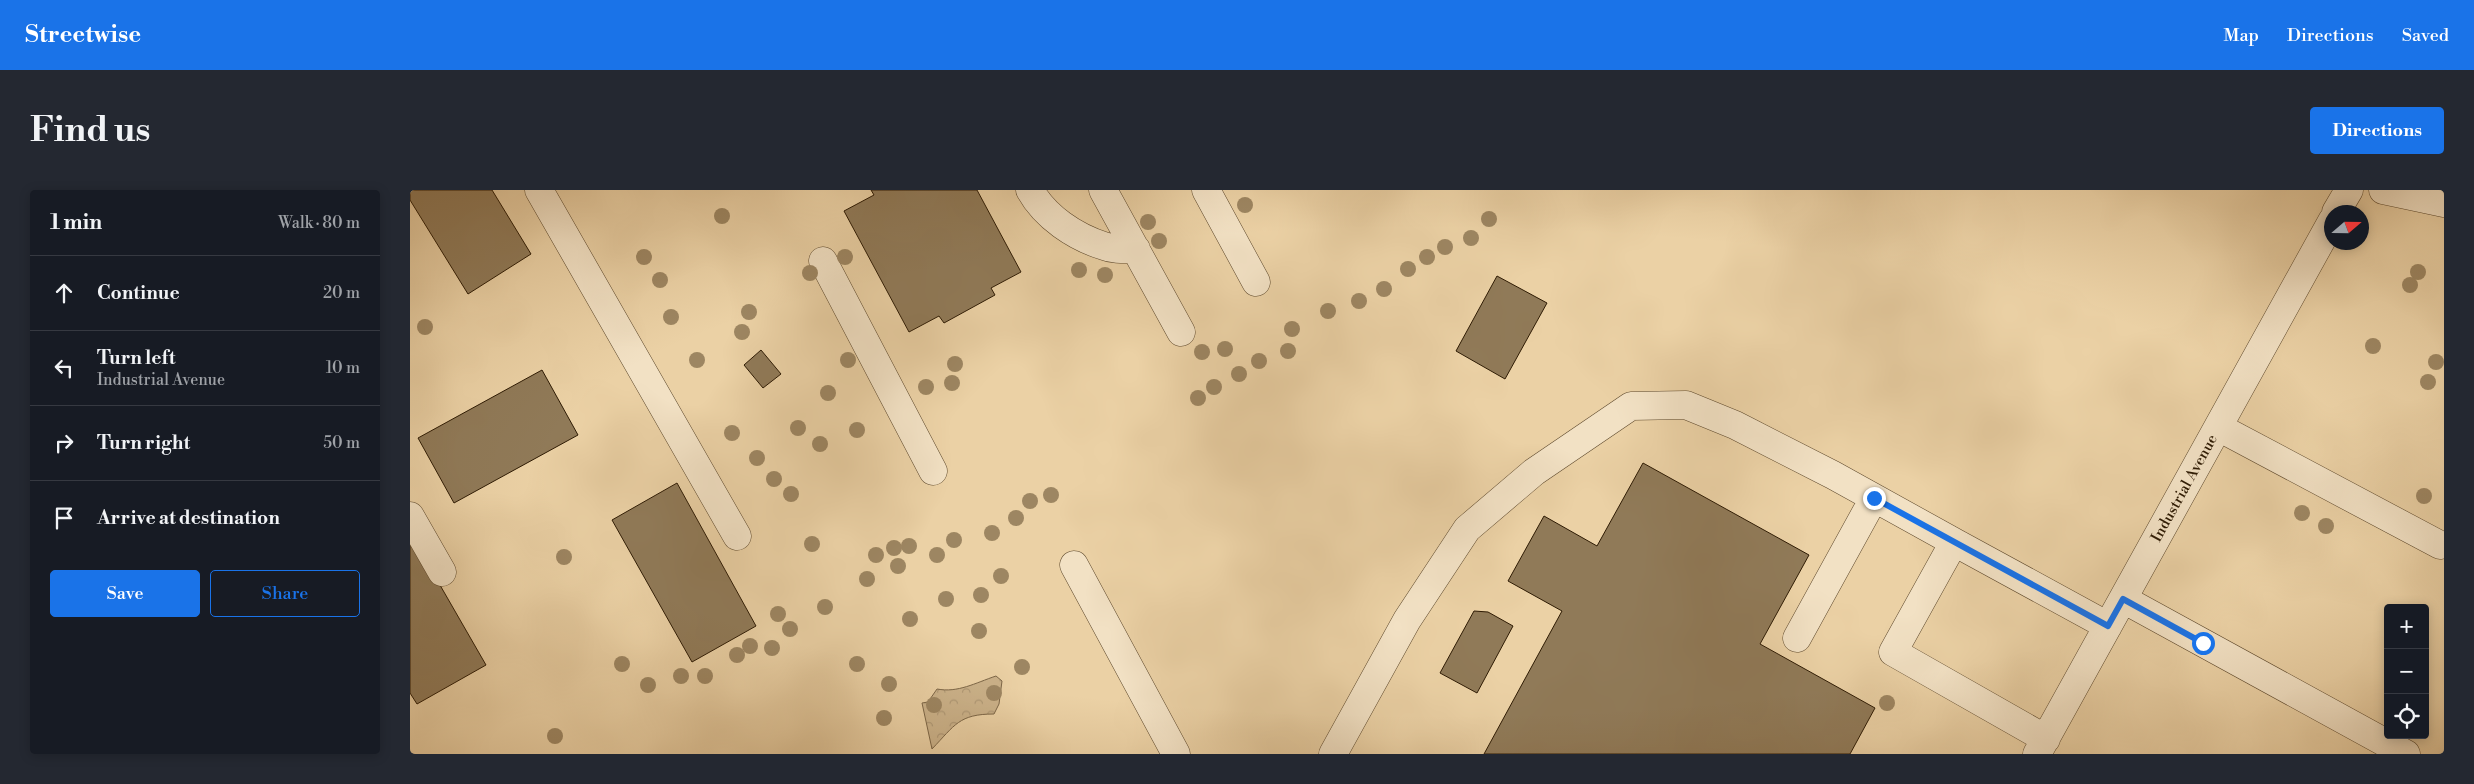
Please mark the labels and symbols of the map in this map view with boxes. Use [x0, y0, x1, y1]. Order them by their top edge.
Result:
north arrow [2324, 205, 2369, 250]
street label: Industrial Avenue [2147, 431, 2222, 545]
route end [1863, 487, 1886, 510]
route start [2192, 632, 2215, 655]

